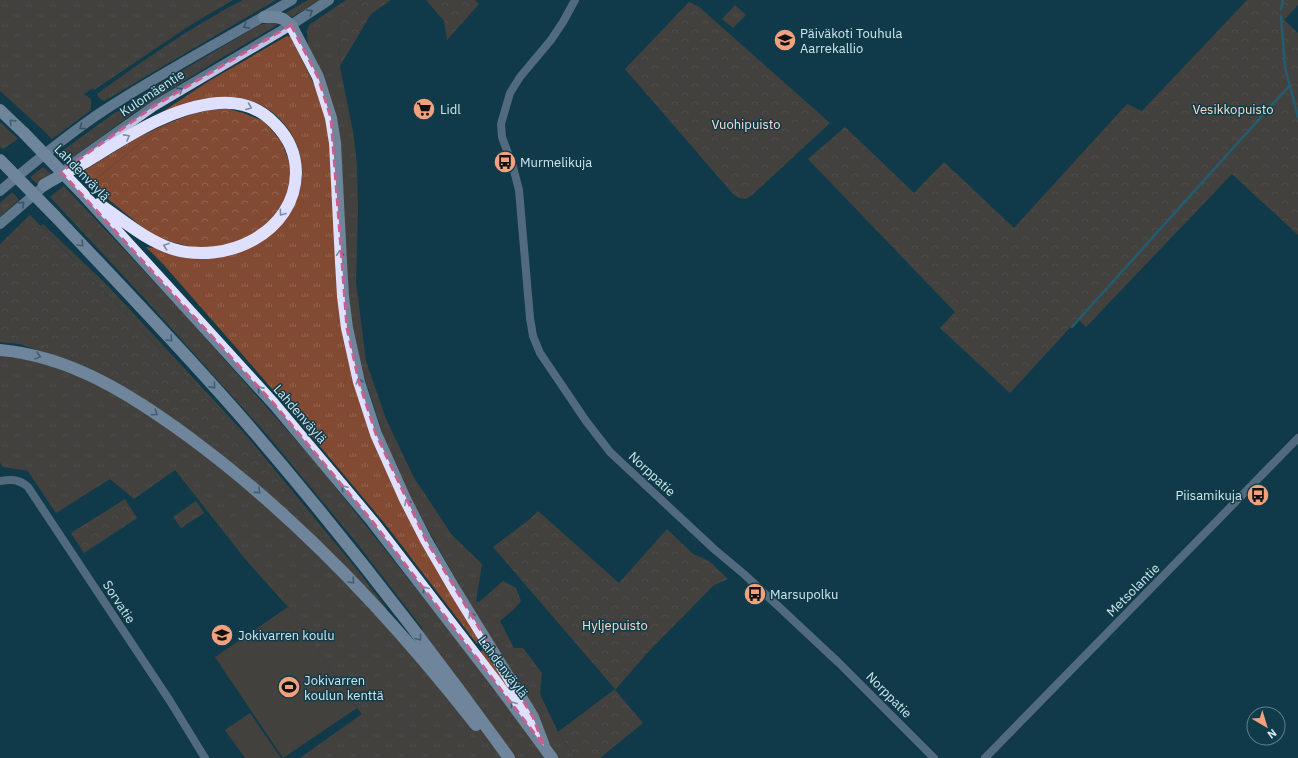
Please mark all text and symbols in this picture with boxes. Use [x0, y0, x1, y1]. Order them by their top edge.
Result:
one-way arrow [306, 9, 313, 17]
one-way arrow [243, 22, 250, 29]
place label: Päiväkoti Touhula Aarrekallio [800, 25, 903, 57]
school or university icon: Päiväkoti Touhula Aarrekallio [772, 27, 798, 53]
street label: Kulomäentie [116, 66, 188, 120]
one-way arrow [176, 88, 183, 95]
supermarket icon: Lidl [411, 96, 437, 122]
place label: Lidl [440, 101, 461, 118]
park label: Vesikkopuisto [1192, 101, 1274, 118]
one-way arrow [246, 102, 253, 110]
park label: Vuohipuisto [711, 116, 781, 133]
one-way arrow [9, 119, 17, 127]
one-way arrow [79, 122, 86, 130]
one-way arrow [123, 135, 130, 142]
street label: Lahdenväylä [51, 141, 113, 205]
bus stop icon: Murmelikuja [492, 149, 518, 175]
place label: Murmelikuja [520, 154, 592, 171]
one-way arrow [17, 202, 25, 209]
one-way arrow [280, 209, 287, 216]
one-way arrow [77, 239, 84, 247]
one-way arrow [163, 243, 170, 251]
one-way arrow [336, 250, 345, 256]
one-way arrow [166, 334, 173, 342]
one-way arrow [35, 351, 42, 360]
one-way arrow [355, 378, 364, 385]
one-way arrow [208, 381, 215, 388]
street label: Lahdenväylä [270, 381, 330, 447]
one-way arrow [258, 386, 265, 393]
one-way arrow [151, 408, 158, 416]
street label: Norppatie [625, 448, 679, 500]
bus stop icon: Piisamikuja [1245, 482, 1271, 508]
one-way arrow [342, 485, 349, 492]
one-way arrow [254, 486, 261, 493]
place label: Piisamikuja [1175, 487, 1242, 504]
one-way arrow [404, 499, 412, 506]
street label: Metsolantie [1103, 560, 1163, 620]
one-way arrow [347, 576, 355, 584]
street label: Sorvatie [99, 577, 139, 627]
bus stop icon: Marsupolku [742, 581, 768, 607]
place label: Marsupolku [770, 586, 838, 603]
one-way arrow [423, 587, 430, 594]
one-way arrow [468, 612, 475, 619]
park label: Hyljepuisto [582, 617, 648, 634]
school or university icon: Jokivarren koulu [209, 622, 235, 648]
place label: Jokivarren koulu [238, 627, 335, 644]
one-way arrow [415, 633, 422, 640]
street label: Lahdenväylä [474, 633, 532, 701]
street label: Norppatie [862, 668, 916, 722]
place label: Jokivarren koulun kenttä [304, 672, 384, 704]
sports icon: Jokivarren koulun kenttä [276, 674, 302, 700]
one-way arrow [510, 701, 517, 708]
north arrow [1246, 706, 1286, 746]
text: N [1265, 726, 1280, 742]

